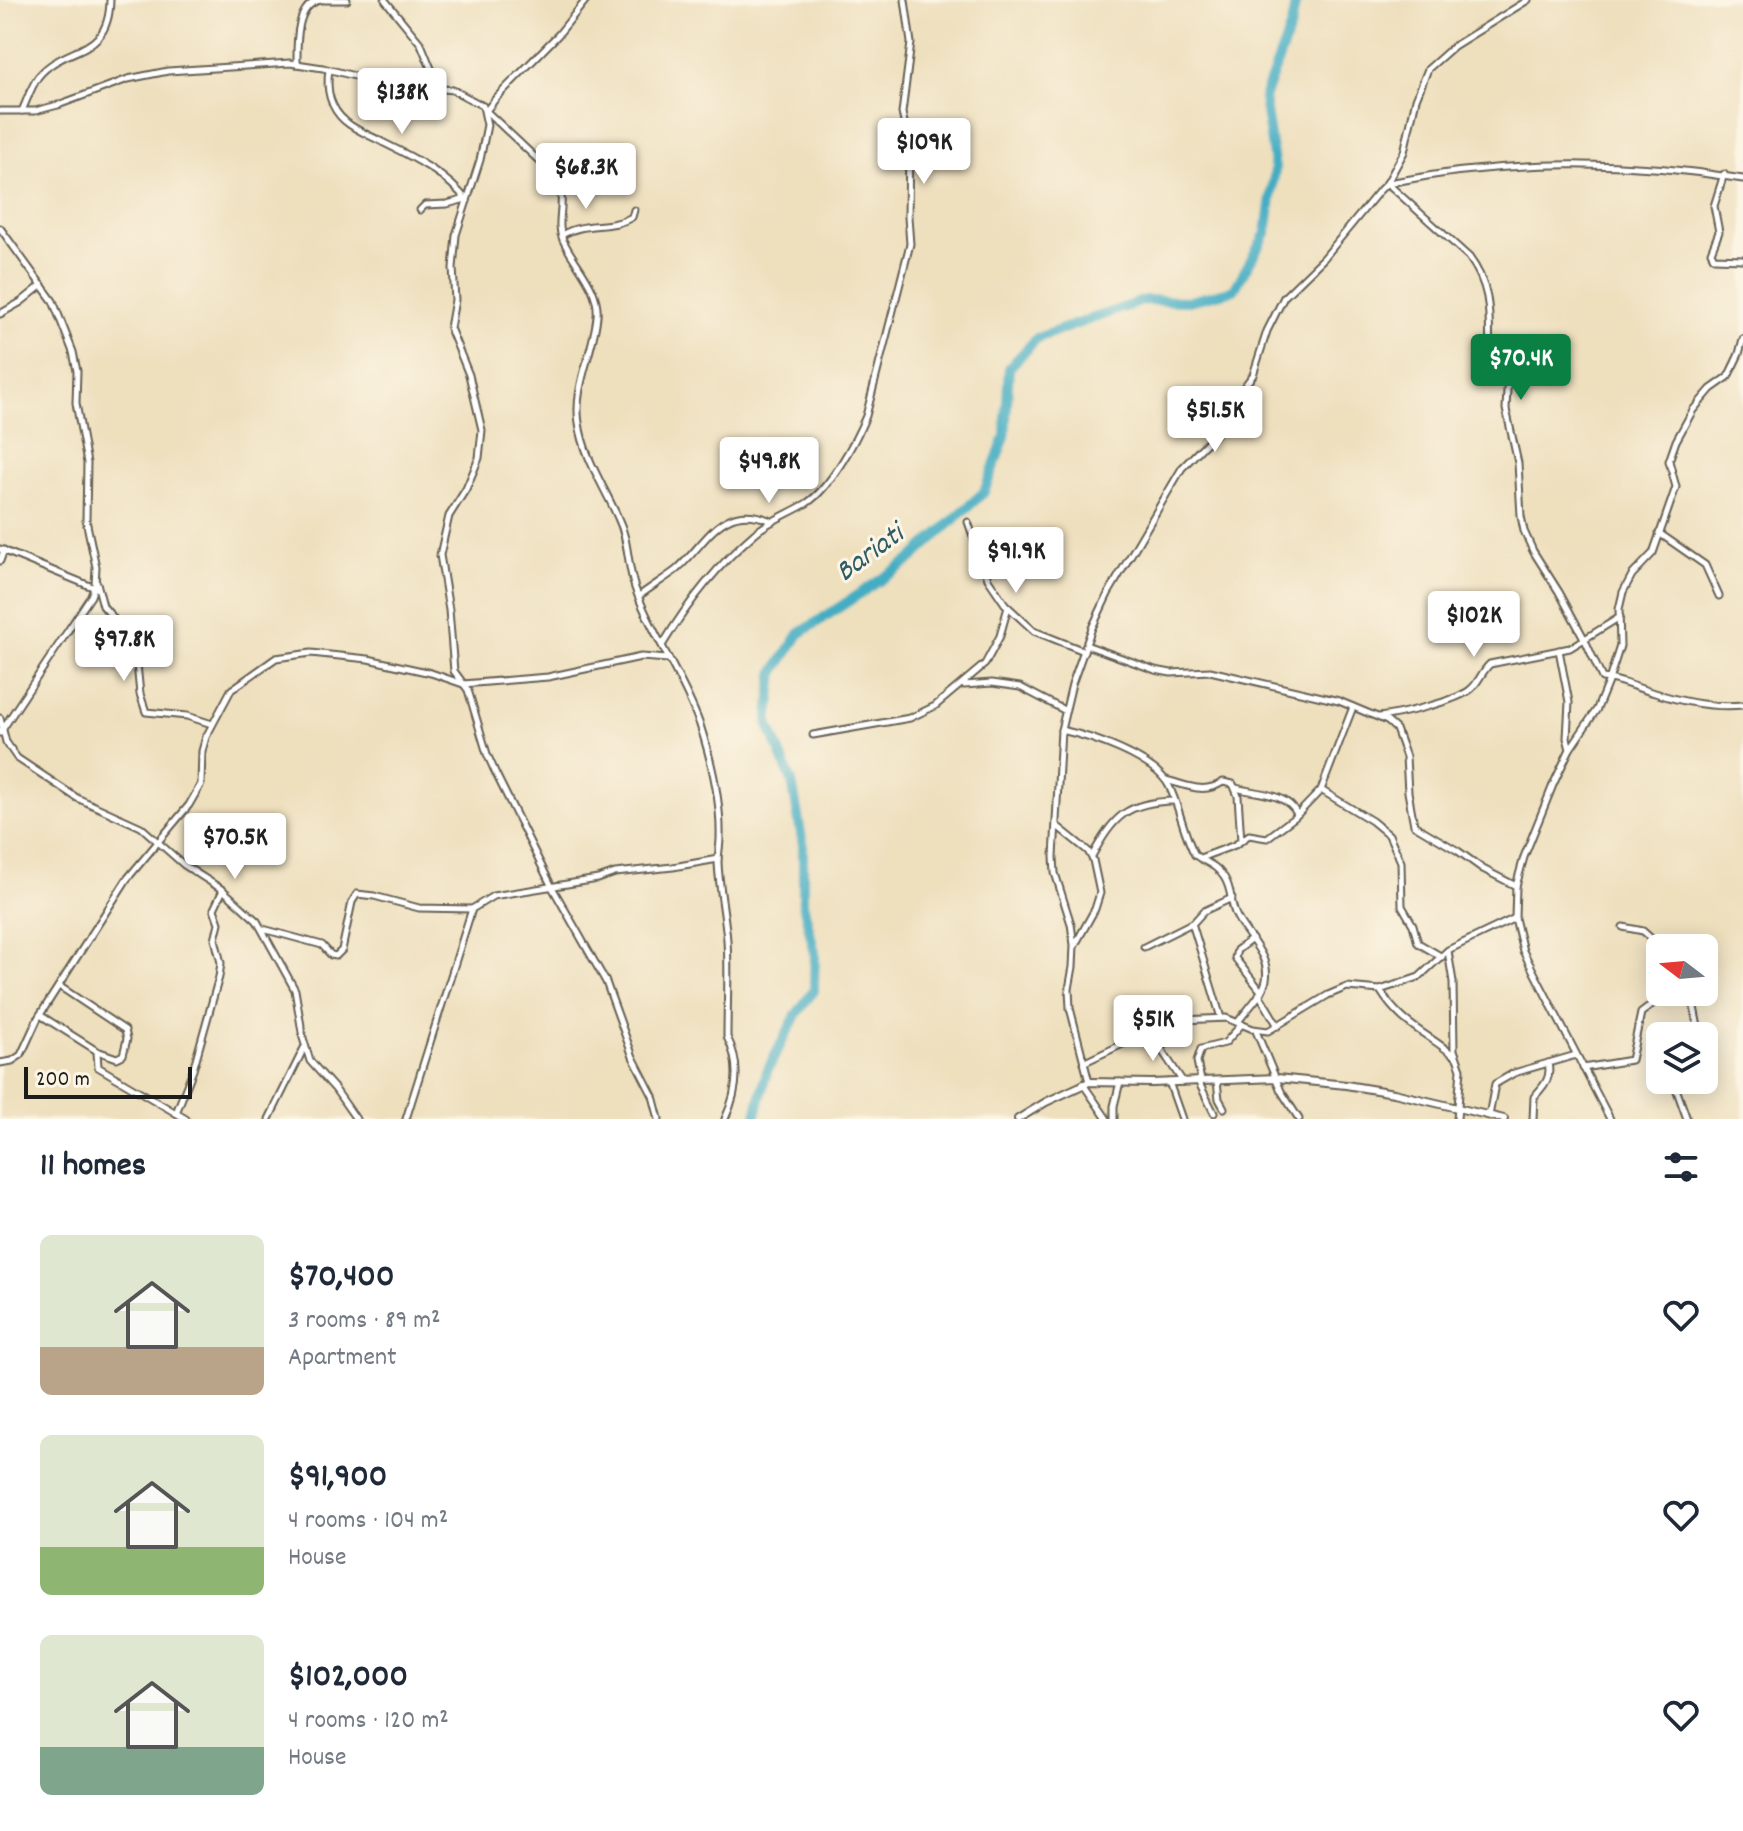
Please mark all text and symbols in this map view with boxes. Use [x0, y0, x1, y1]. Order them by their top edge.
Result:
pin: $138K [346, 68, 458, 136]
text: $138K [376, 75, 428, 112]
pin: $109K [868, 118, 980, 186]
text: $109K [896, 125, 952, 162]
pin: $68.3K [521, 143, 651, 211]
text: $68.3K [554, 150, 618, 187]
pin: $70.4K [1456, 334, 1586, 402]
text: $70.4K [1489, 341, 1553, 378]
pin: $51.5K [1150, 386, 1280, 454]
text: $51.5K [1185, 393, 1245, 430]
pin: $49.8K [704, 437, 834, 505]
text: $49.8K [738, 444, 800, 481]
water label: Bariati [828, 513, 918, 595]
pin: $91.9K [951, 527, 1081, 595]
text: $91.9K [986, 534, 1046, 571]
pin: $102K [1418, 591, 1530, 659]
text: $102K [1446, 598, 1502, 635]
pin: $97.8K [59, 615, 189, 683]
text: $97.8K [93, 622, 155, 659]
pin: $70.5K [170, 813, 300, 881]
text: $70.5K [202, 820, 268, 857]
north arrow [1646, 934, 1718, 1006]
map controls [1646, 934, 1718, 1094]
pin: $51K [1106, 995, 1200, 1063]
text: $51K [1132, 1002, 1174, 1039]
button: layers [1646, 1022, 1718, 1094]
scale bar [24, 1063, 192, 1099]
text: 200 m [36, 1065, 90, 1096]
text: 11 homes [40, 1143, 146, 1192]
icon: filters [1659, 1145, 1703, 1189]
text: $70,400 [288, 1254, 394, 1303]
icon: home [104, 1267, 200, 1363]
icon: heart [1659, 1293, 1703, 1337]
text: 3 rooms · 89 m² [288, 1303, 441, 1340]
text: Apartment [288, 1340, 397, 1377]
text: $91,900 [288, 1454, 387, 1503]
icon: home [104, 1467, 200, 1563]
icon: heart [1659, 1493, 1703, 1537]
text: 4 rooms · 104 m² [288, 1503, 448, 1540]
text: House [288, 1540, 346, 1577]
text: $102,000 [288, 1654, 408, 1703]
icon: home [104, 1667, 200, 1763]
icon: heart [1659, 1693, 1703, 1737]
text: 4 rooms · 120 m² [288, 1703, 449, 1740]
text: House [288, 1740, 346, 1777]

